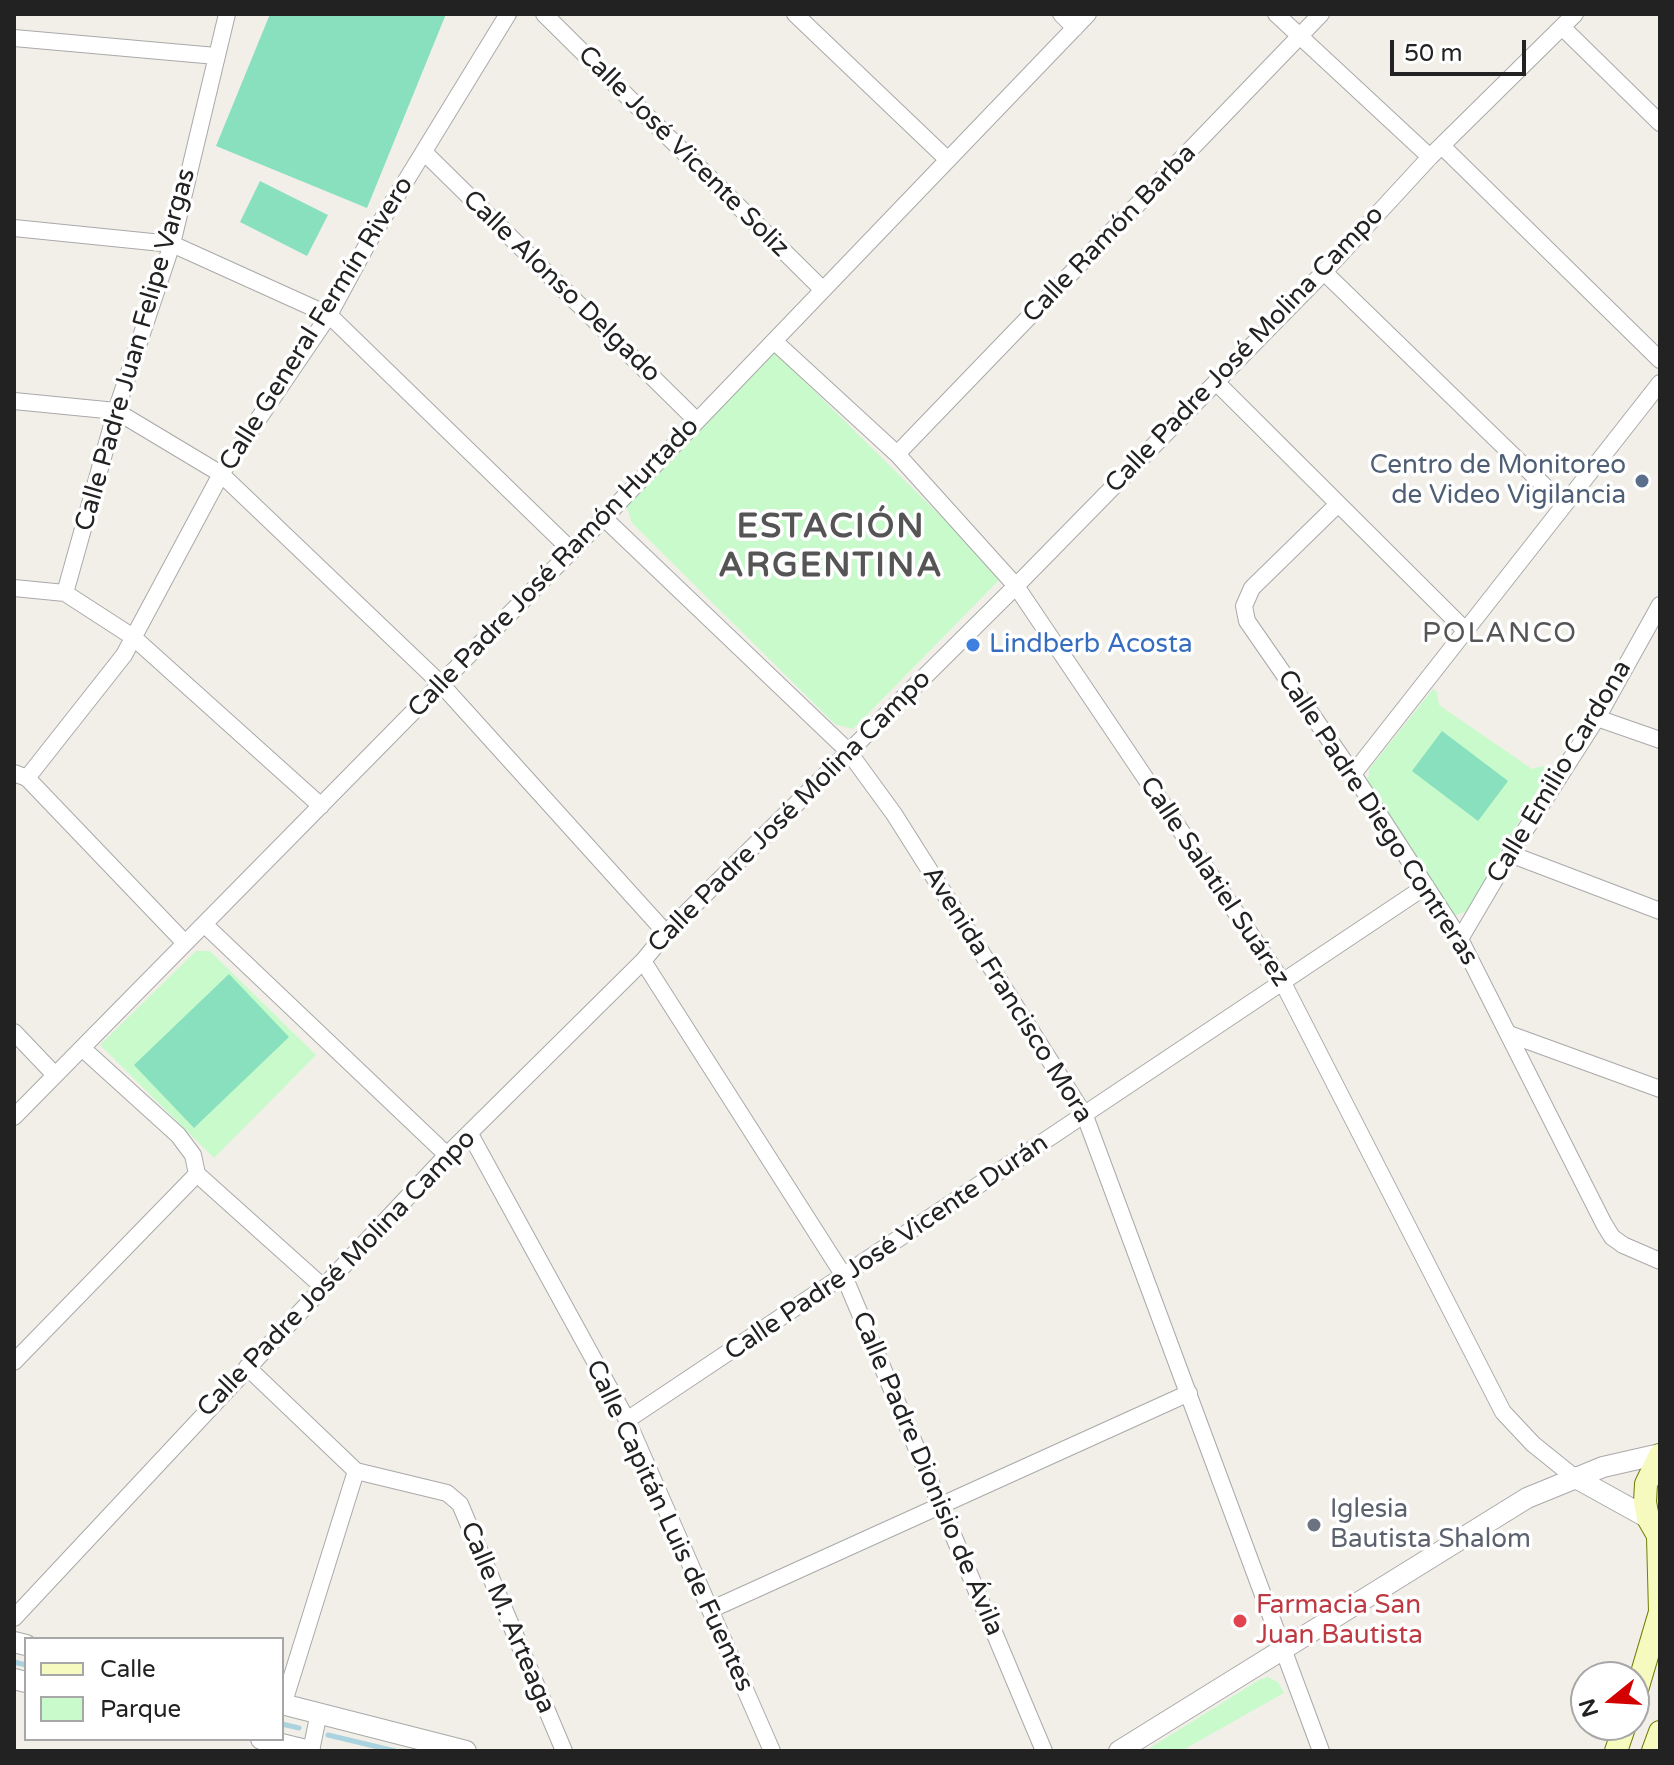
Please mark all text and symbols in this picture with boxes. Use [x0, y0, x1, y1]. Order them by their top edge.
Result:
scale bar [1394, 24, 1530, 74]
text: 50 m [1404, 39, 1462, 68]
street label: Calle José Vicente Soliz [571, 40, 795, 264]
street label: Calle Ramón Barba [1017, 138, 1203, 330]
street label: Calle Padre Juan Felipe Vargas [69, 165, 203, 535]
street label: Calle General Fermín Rivero [213, 171, 421, 477]
street label: Calle Alonso Delgado [456, 184, 666, 390]
street label: Calle Padre José Molina Campo [1099, 200, 1391, 500]
street label: Calle Padre José Ramón Hurtado [402, 411, 706, 725]
place label: Centro de Monitoreo de Video Vigilancia [1370, 450, 1626, 512]
marker: Centro de Monitoreo de Video Vigilancia [1633, 472, 1651, 490]
district label: ESTACIÓN ARGENTINA [718, 508, 944, 588]
district label: POLANCO [1422, 618, 1578, 652]
place label: Lindberb Acosta [989, 629, 1193, 661]
marker: Lindberb Acosta [964, 636, 982, 654]
street label: Calle Emilio Cardona [1481, 655, 1639, 889]
street label: Calle Padre José Molina Campo [642, 664, 938, 960]
street label: Calle Padre Diego Contreras [1270, 665, 1484, 971]
street label: Calle Salatiel Suárez [1132, 771, 1296, 993]
street label: Avenida Francisco Mora [915, 861, 1099, 1129]
street label: Calle Padre José Molina Campo [191, 1124, 483, 1424]
street label: Calle Padre José Vicente Durán [720, 1128, 1054, 1368]
street label: Calle Padre Dionisio de Ávila [844, 1307, 1010, 1641]
street label: Calle Capitán Luis de Fuentes [578, 1355, 760, 1697]
place label: Iglesia Bautista Shalom [1330, 1494, 1531, 1556]
marker: Iglesia Bautista Shalom [1305, 1516, 1323, 1534]
street label: Calle M. Arteaga [453, 1518, 561, 1718]
place label: Farmacia San Juan Bautista [1256, 1590, 1423, 1652]
marker: Farmacia San Juan Bautista [1231, 1612, 1249, 1630]
legend [24, 1637, 284, 1741]
text: Calle [100, 1655, 156, 1684]
north arrow [1570, 1661, 1650, 1741]
text: Parque [100, 1695, 181, 1724]
text: N [1574, 1695, 1604, 1720]

